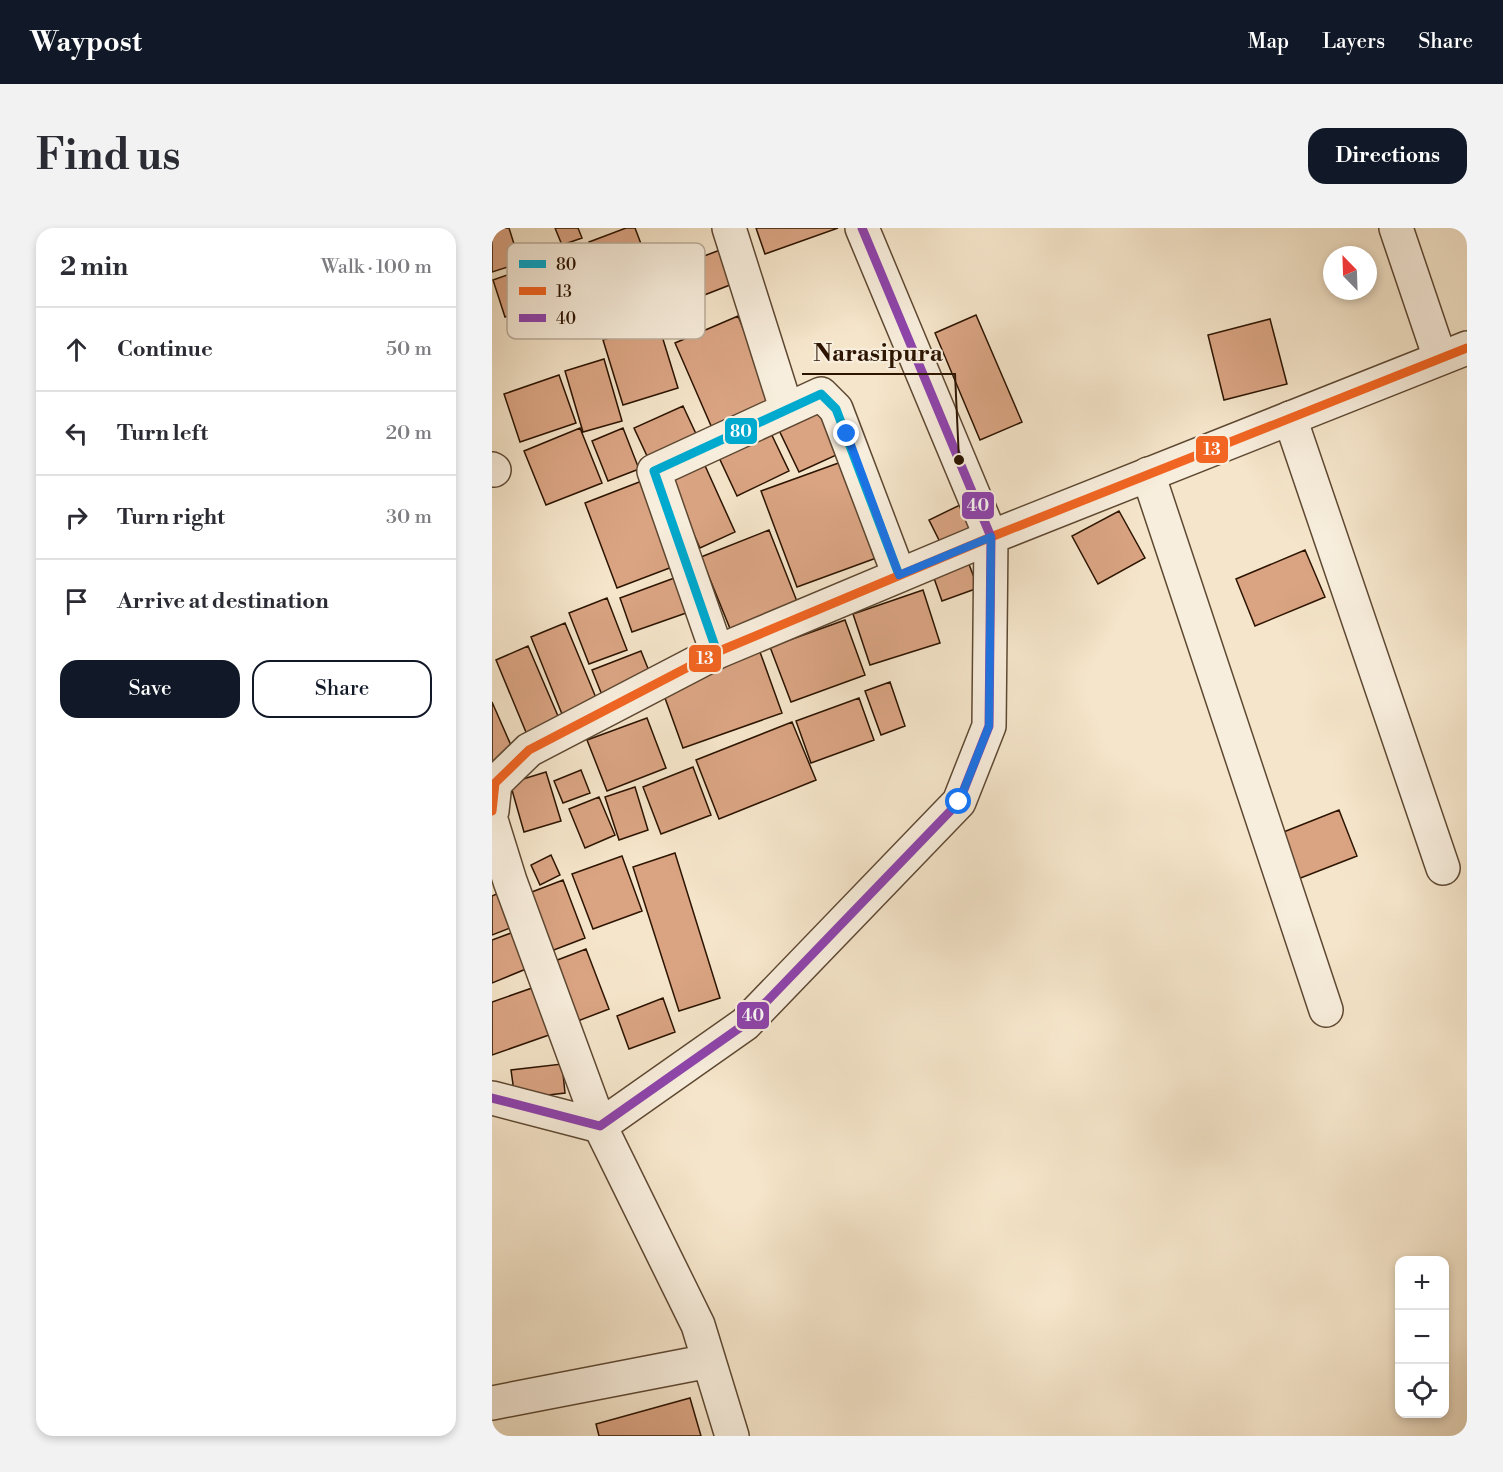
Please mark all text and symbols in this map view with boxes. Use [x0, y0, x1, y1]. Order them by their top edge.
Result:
text: Waypost [30, 25, 142, 60]
text: Map [1248, 29, 1289, 55]
text: Layers [1322, 29, 1385, 55]
text: Share [1418, 29, 1473, 55]
button: Directions [1308, 128, 1467, 184]
text: Find us [36, 130, 180, 183]
legend [507, 243, 705, 339]
north arrow [1323, 246, 1377, 300]
text: 2 min [60, 251, 128, 283]
text: Walk · 100 m [321, 255, 432, 280]
text: 80 [556, 255, 576, 275]
text: 13 [556, 282, 572, 302]
text: 40 [556, 309, 576, 329]
callout: Narasipura [802, 332, 955, 374]
icon: ahead [60, 333, 93, 366]
text: Continue [117, 336, 213, 363]
text: 50 m [386, 337, 432, 362]
text: Narasipura [813, 339, 944, 369]
icon: left [60, 417, 93, 450]
line badge: 80 [724, 417, 758, 445]
text: Turn left [117, 420, 208, 447]
route end [833, 420, 859, 446]
text: 20 m [386, 421, 432, 446]
text: 80 [730, 422, 752, 442]
line badge: 13 [1195, 435, 1229, 464]
text: 13 [1203, 440, 1221, 460]
line badge: 40 [961, 491, 995, 520]
text: 40 [967, 496, 989, 516]
icon: right [60, 501, 93, 534]
text: Turn right [117, 504, 225, 531]
text: 30 m [386, 505, 432, 530]
icon: arrive [60, 585, 93, 618]
text: Arrive at destination [117, 588, 329, 615]
line badge: 13 [688, 644, 722, 673]
text: 13 [696, 649, 714, 669]
button: Save [60, 660, 240, 718]
button: Share [252, 660, 432, 718]
route start [945, 788, 971, 814]
line badge: 40 [736, 1001, 770, 1030]
text: 40 [742, 1006, 764, 1026]
map controls [1395, 1256, 1449, 1418]
button: + [1395, 1256, 1449, 1310]
button: − [1395, 1310, 1449, 1364]
button: locate [1395, 1364, 1449, 1418]

